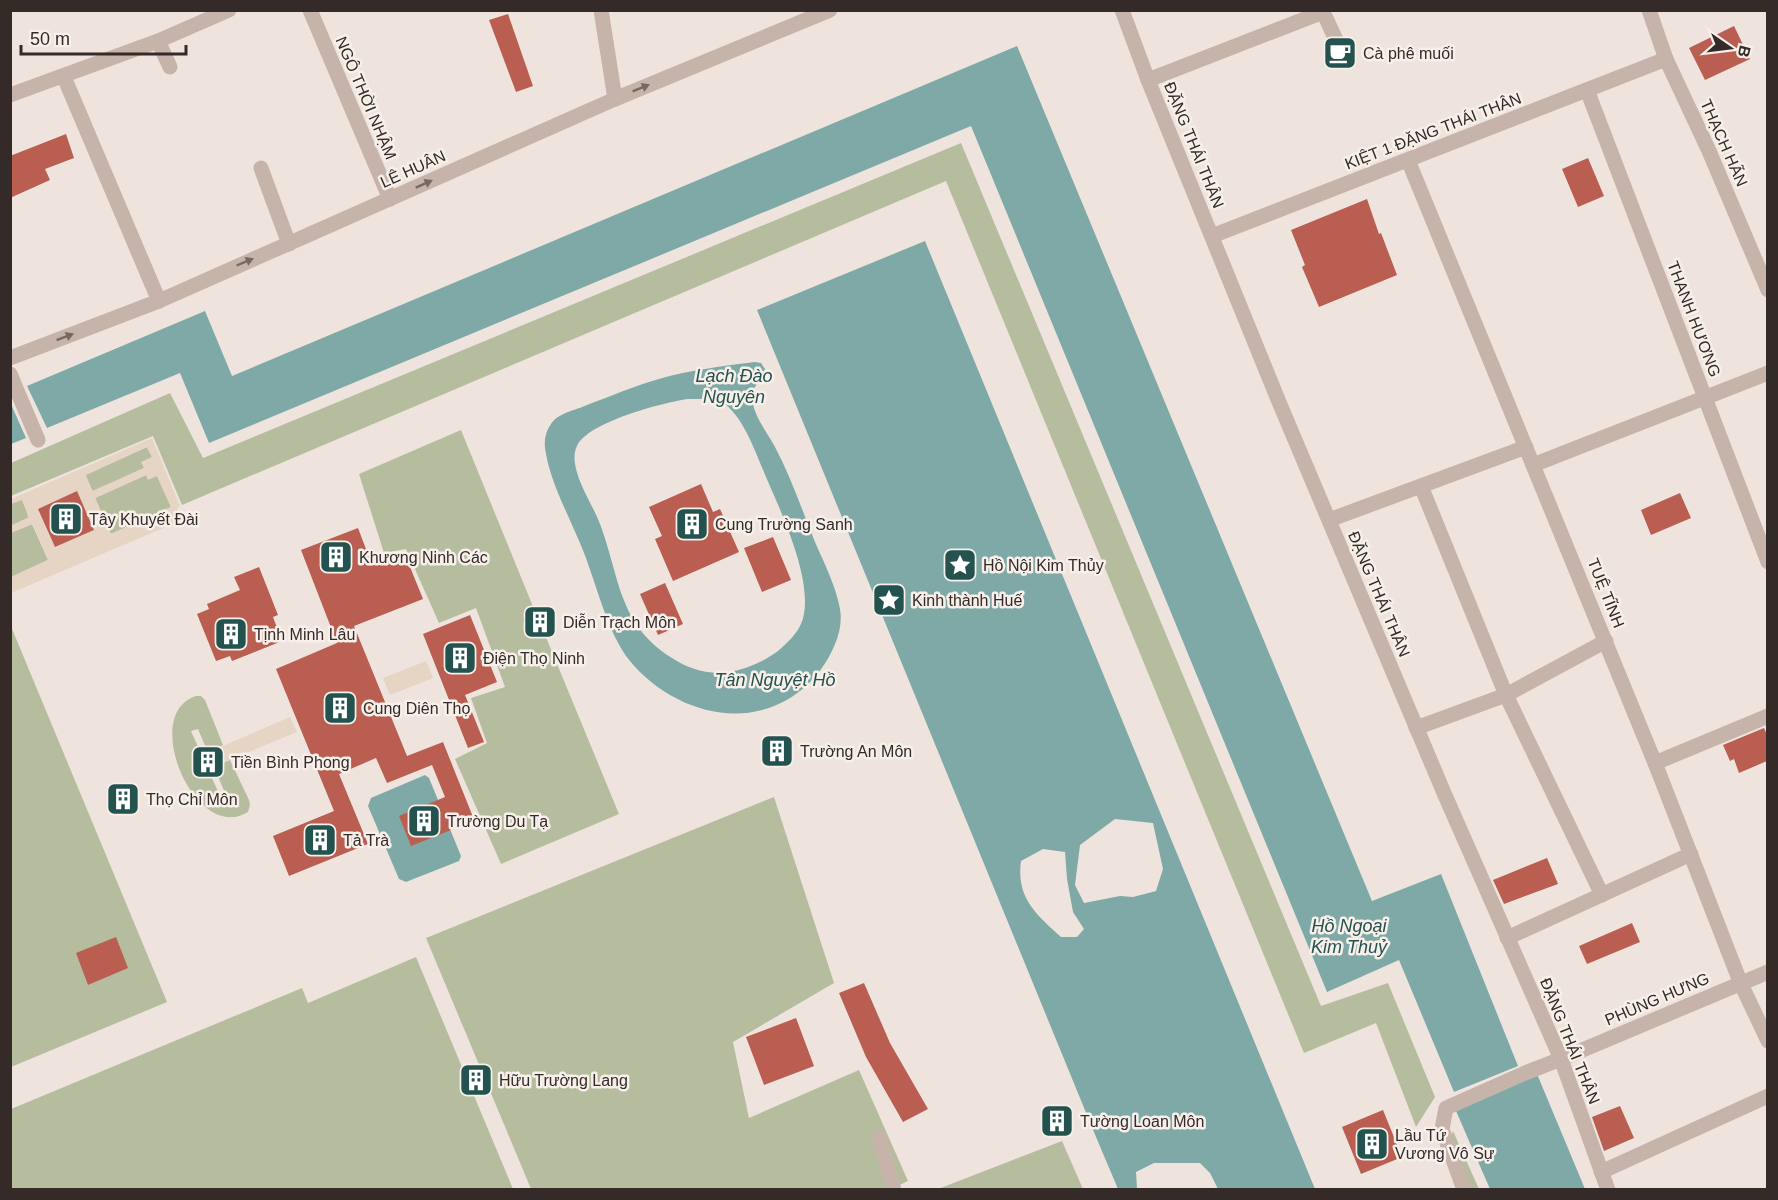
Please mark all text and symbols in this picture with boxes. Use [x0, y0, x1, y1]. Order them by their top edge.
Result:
scale bar [21, 18, 186, 56]
north arrow [1700, 18, 1760, 78]
text: 50 m [30, 29, 70, 49]
street label: NGÔ THỜI NHẬM [332, 34, 400, 162]
cafe icon: Cà phê muối [1322, 35, 1358, 71]
text: B [1734, 44, 1754, 59]
place label: Cà phê muối [1363, 45, 1454, 62]
street label: ĐẶNG THÁI THÂN [1161, 79, 1228, 211]
one-way arrow [632, 83, 650, 93]
street label: KIỆT 1 ĐẶNG THÁI THÂN [1342, 89, 1524, 173]
street label: THẠCH HÃN [1697, 96, 1753, 189]
street label: LÊ HUÂN [377, 146, 448, 191]
one-way arrow [415, 179, 433, 189]
one-way arrow [237, 258, 254, 267]
street label: THANH HƯƠNG [1664, 259, 1724, 379]
one-way arrow [56, 332, 74, 341]
water label: Lạch Đào Nguyên [695, 366, 773, 407]
building icon: Tây Khuyết Đài [48, 501, 84, 537]
building icon: Cung Trường Sanh [674, 506, 710, 542]
place label: Tây Khuyết Đài [89, 511, 198, 528]
place label: Cung Trường Sanh [715, 516, 853, 533]
street label: ĐẶNG THÁI THÂN [1345, 528, 1414, 659]
building icon: Khương Ninh Các [318, 539, 354, 575]
place icon: Hồ Nội Kim Thủy [942, 547, 978, 583]
place label: Khương Ninh Các [359, 549, 488, 566]
street label: TUỆ TĨNH [1584, 555, 1629, 630]
place label: Hồ Nội Kim Thủy [983, 557, 1104, 574]
place icon: Kinh thành Huế [871, 582, 907, 618]
place label: Kinh thành Huế [912, 592, 1022, 609]
building icon: Diễn Trạch Môn [522, 604, 558, 640]
place label: Diễn Trạch Môn [563, 613, 676, 631]
building icon: Tịnh Minh Lâu [213, 616, 249, 652]
place label: Tịnh Minh Lâu [254, 626, 355, 643]
building icon: Điện Thọ Ninh [442, 640, 478, 676]
place label: Điện Thọ Ninh [483, 650, 585, 667]
water label: Tân Nguyệt Hồ [714, 670, 836, 690]
building icon: Cung Diên Thọ [322, 690, 358, 726]
place label: Cung Diên Thọ [363, 700, 470, 717]
building icon: Trường An Môn [759, 733, 795, 769]
place label: Trường An Môn [800, 743, 912, 760]
building icon: Tiền Bình Phong [190, 744, 226, 780]
place label: Tiền Bình Phong [231, 754, 350, 771]
building icon: Thọ Chỉ Môn [105, 781, 141, 817]
place label: Thọ Chỉ Môn [146, 791, 238, 808]
building icon: Trường Du Tạ [406, 803, 442, 839]
place label: Trường Du Tạ [447, 813, 548, 830]
building icon: Tả Trà [302, 822, 338, 858]
place label: Tả Trà [343, 832, 389, 849]
water label: Hồ Ngoại Kim Thuỷ [1311, 916, 1388, 957]
street label: PHÙNG HƯNG [1602, 968, 1712, 1029]
street label: ĐẶNG THÁI THÂN [1537, 975, 1604, 1107]
building icon: Hữu Trường Lang [458, 1062, 494, 1098]
place label: Hữu Trường Lang [499, 1072, 628, 1089]
building icon: Tường Loan Môn [1039, 1103, 1075, 1139]
place label: Tường Loan Môn [1080, 1113, 1204, 1130]
building icon: Lầu Tứ Vương Vô Sự [1354, 1126, 1390, 1162]
place label: Lầu Tứ Vương Vô Sự [1395, 1127, 1495, 1162]

